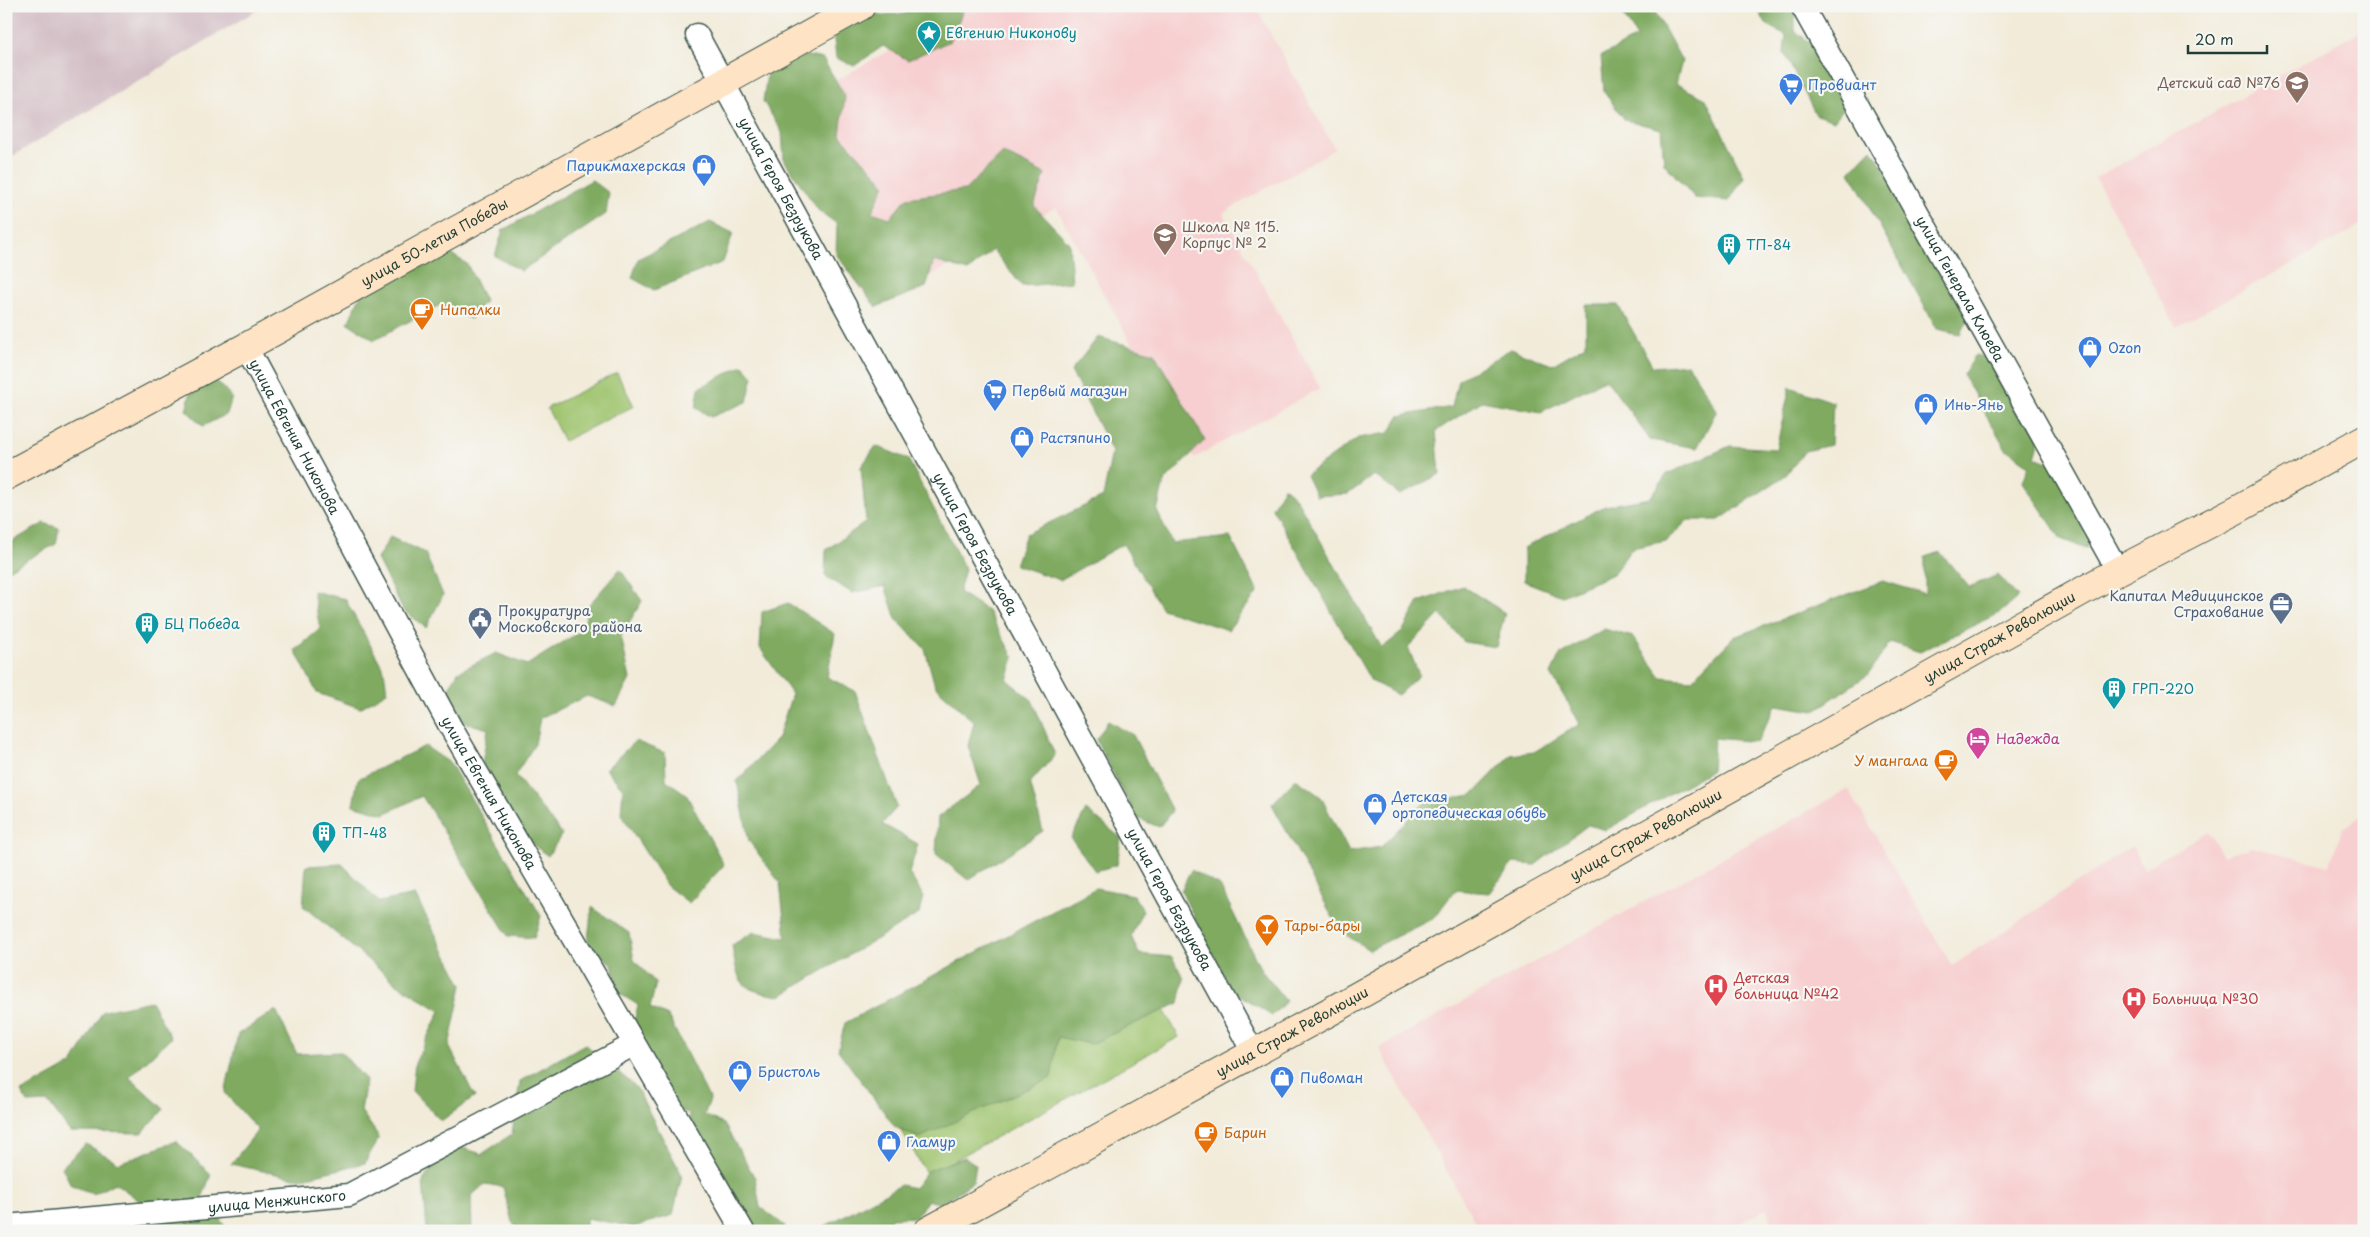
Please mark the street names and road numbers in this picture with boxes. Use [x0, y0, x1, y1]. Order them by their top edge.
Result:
street label: улица Героя Безрукова [734, 113, 829, 264]
street label: улица 50-летия Победы [357, 193, 512, 291]
street label: улица Генерала Клюева [1911, 212, 2010, 366]
street label: улица Евгения Никонова [244, 355, 345, 518]
street label: улица Героя Безрукова [928, 469, 1023, 619]
street label: улица Страж Революции [1919, 586, 2079, 688]
street label: улица Евгения Никонова [437, 712, 542, 874]
street label: улица Страж Революции [1566, 783, 1726, 885]
street label: улица Героя Безрукова [1122, 824, 1218, 974]
street label: улица Страж Революции [1212, 981, 1372, 1082]
street label: улица Менжинского [207, 1184, 347, 1218]

